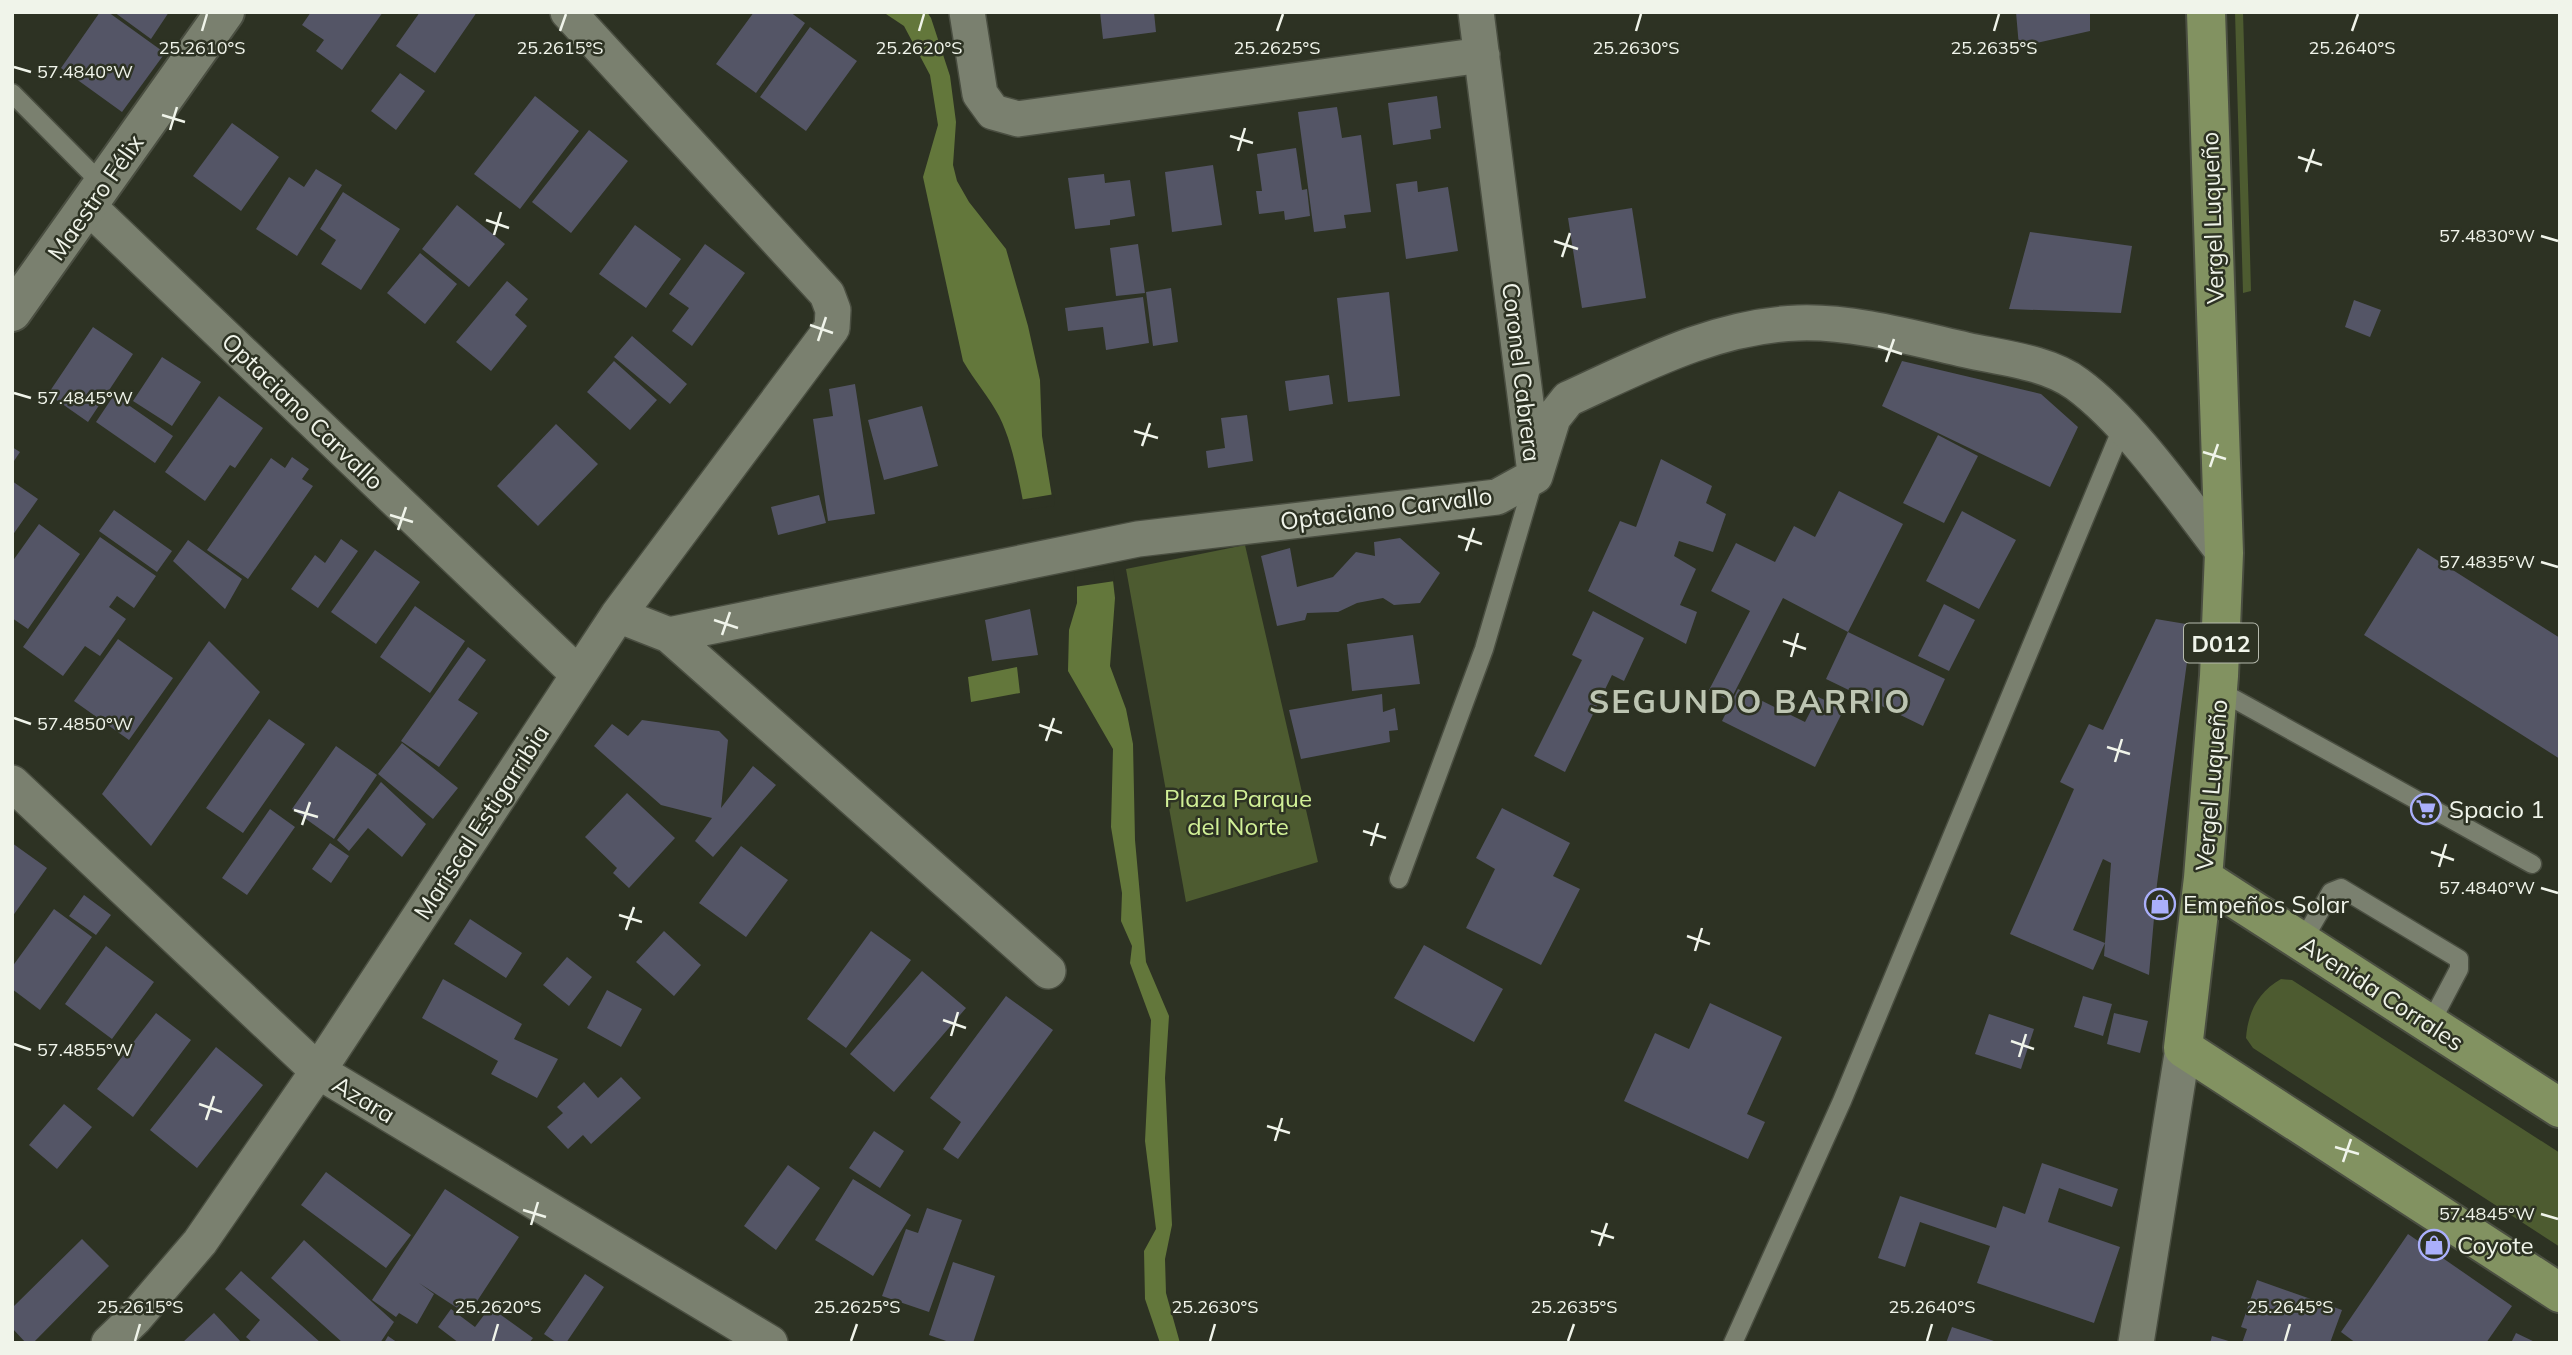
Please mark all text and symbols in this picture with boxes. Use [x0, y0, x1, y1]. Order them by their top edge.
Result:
text: 25.2610°S [159, 36, 245, 59]
text: 25.2615°S [517, 36, 603, 59]
text: 25.2620°S [876, 36, 962, 59]
text: 25.2625°S [1234, 36, 1320, 59]
text: 25.2630°S [1593, 36, 1679, 59]
text: 25.2635°S [1951, 36, 2037, 59]
text: 25.2640°S [2309, 36, 2395, 59]
text: 57.4840°W [37, 60, 133, 83]
street label: Maestro Félix [41, 128, 150, 266]
street label: Vergel Luqueño [2194, 131, 2230, 305]
text: 57.4830°W [2439, 224, 2535, 247]
street label: Coronel Cabrera [1496, 281, 1548, 463]
street label: Optaciano Carvallo [216, 326, 390, 496]
text: 57.4845°W [37, 386, 133, 409]
street label: Optaciano Carvallo [1278, 480, 1494, 536]
text: 57.4835°W [2439, 550, 2535, 573]
road number: D012 [2184, 624, 2258, 663]
district label: SEGUNDO BARRIO [1589, 681, 1911, 721]
street label: Vergel Luqueño [2189, 698, 2233, 872]
text: 57.4850°W [37, 712, 133, 735]
street label: Mariscal Estigarribia [407, 719, 555, 925]
park label: Plaza Parque del Norte [1164, 783, 1312, 841]
supermarket icon: Spacio 1 [2409, 792, 2443, 826]
place label: Spacio 1 [2449, 794, 2545, 824]
text: 57.4840°W [2439, 876, 2535, 899]
shop icon: Empeños Solar [2143, 887, 2177, 921]
place label: Empeños Solar [2183, 889, 2349, 919]
street label: Avenida Corrales [2295, 929, 2469, 1057]
text: 57.4855°W [37, 1038, 133, 1061]
street label: Azara [327, 1069, 401, 1129]
text: 57.4845°W [2439, 1202, 2535, 1225]
shop icon: Coyote [2417, 1228, 2451, 1262]
place label: Coyote [2457, 1230, 2534, 1260]
text: 25.2615°S [97, 1295, 183, 1318]
text: 25.2620°S [455, 1295, 541, 1318]
text: 25.2625°S [814, 1295, 900, 1318]
text: 25.2630°S [1172, 1295, 1258, 1318]
text: 25.2635°S [1531, 1295, 1617, 1318]
text: 25.2640°S [1889, 1295, 1975, 1318]
text: 25.2645°S [2247, 1295, 2333, 1318]

